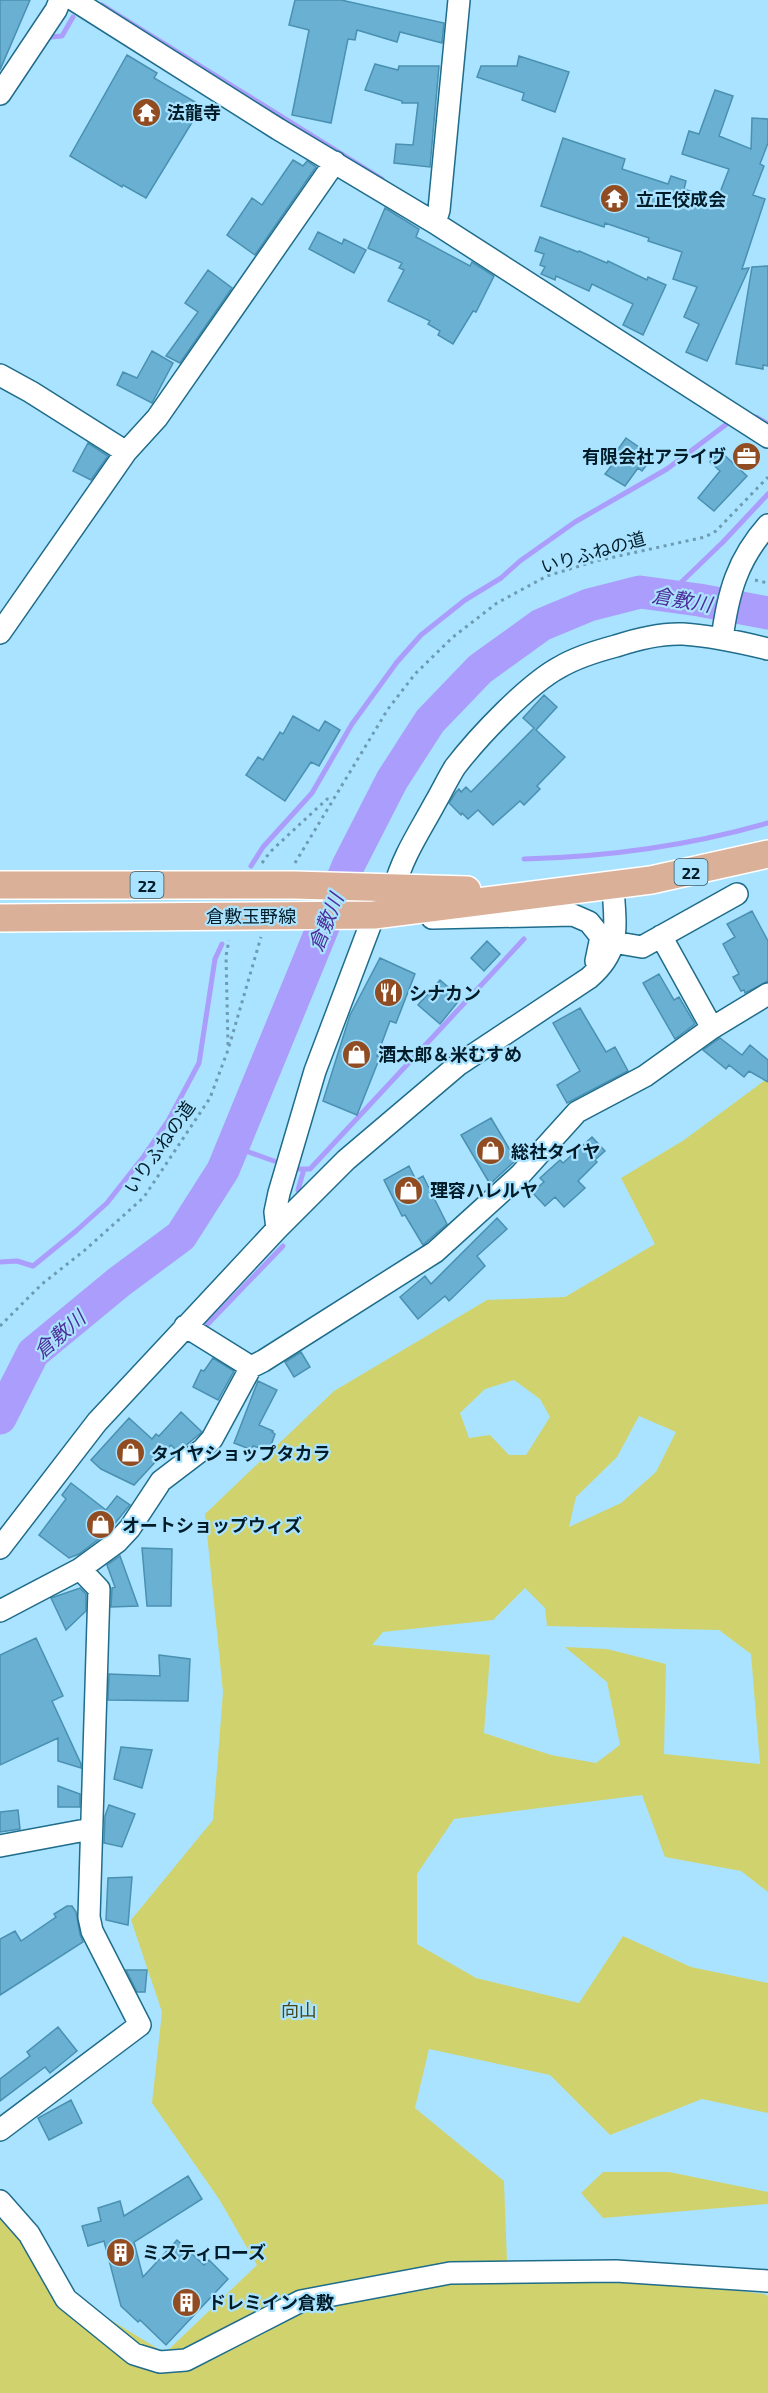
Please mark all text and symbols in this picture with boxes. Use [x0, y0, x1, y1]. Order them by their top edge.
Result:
temple icon: 法龍寺 [130, 96, 162, 128]
place label: 法龍寺 [167, 101, 221, 123]
temple icon: 立正佼成会 [599, 183, 631, 215]
place label: 立正佼成会 [636, 188, 726, 210]
office icon: 有限会社アライヴ [731, 440, 763, 472]
place label: 有限会社アライヴ [582, 445, 726, 467]
street label: いりふねの道 [538, 527, 648, 577]
water label: 倉敷川 [650, 582, 716, 616]
road number: 22 [674, 859, 708, 885]
road number: 22 [130, 872, 164, 898]
water label: 倉敷川 [303, 888, 348, 954]
street label: 倉敷玉野線 [206, 905, 296, 927]
restaurant icon: シナカン [372, 977, 404, 1009]
place label: シナカン [409, 982, 481, 1004]
shop icon: 酒太郎＆米むすめ [341, 1038, 373, 1070]
place label: 酒太郎＆米むすめ [378, 1043, 522, 1065]
street label: いりふねの道 [119, 1096, 199, 1198]
shop icon: 総社タイヤ [474, 1135, 506, 1167]
place label: 総社タイヤ [511, 1140, 600, 1162]
shop icon: 理容ハレルヤ [393, 1174, 425, 1206]
place label: 理容ハレルヤ [430, 1179, 538, 1201]
water label: 倉敷川 [28, 1304, 91, 1363]
shop icon: タイヤショップタカラ [114, 1437, 146, 1469]
place label: タイヤショップタカラ [151, 1442, 330, 1464]
shop icon: オートショップウィズ [85, 1509, 117, 1541]
place label: オートショップウィズ [122, 1514, 302, 1536]
park label: 向山 [281, 1999, 317, 2021]
building icon: ミスティローズ [105, 2236, 137, 2268]
place label: ミスティローズ [142, 2241, 266, 2263]
building icon: ドレミイン倉敷 [171, 2286, 203, 2318]
place label: ドレミイン倉敷 [208, 2291, 334, 2313]

